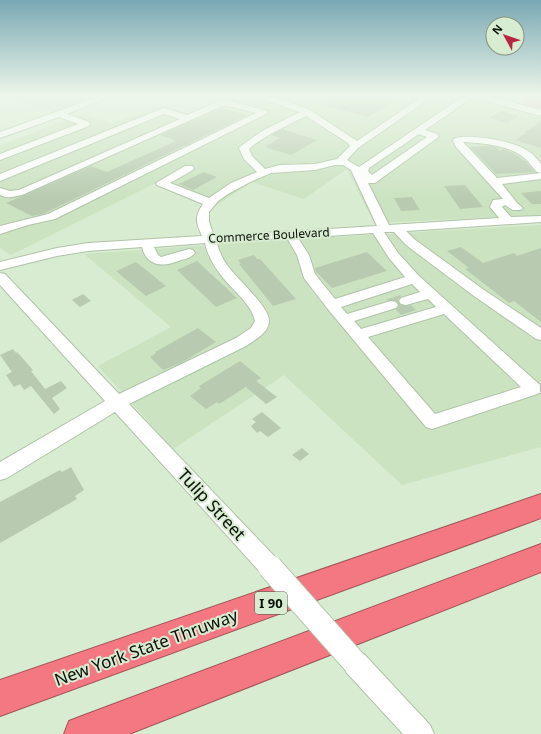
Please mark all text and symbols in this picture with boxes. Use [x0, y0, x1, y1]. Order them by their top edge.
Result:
north arrow [485, 16, 525, 56]
text: N [488, 21, 506, 38]
street label: Commerce Boulevard [208, 223, 330, 247]
street label: Tulip Street [173, 463, 251, 545]
road number: I 90 [255, 592, 287, 614]
street label: New York State Thruway [51, 603, 241, 691]

